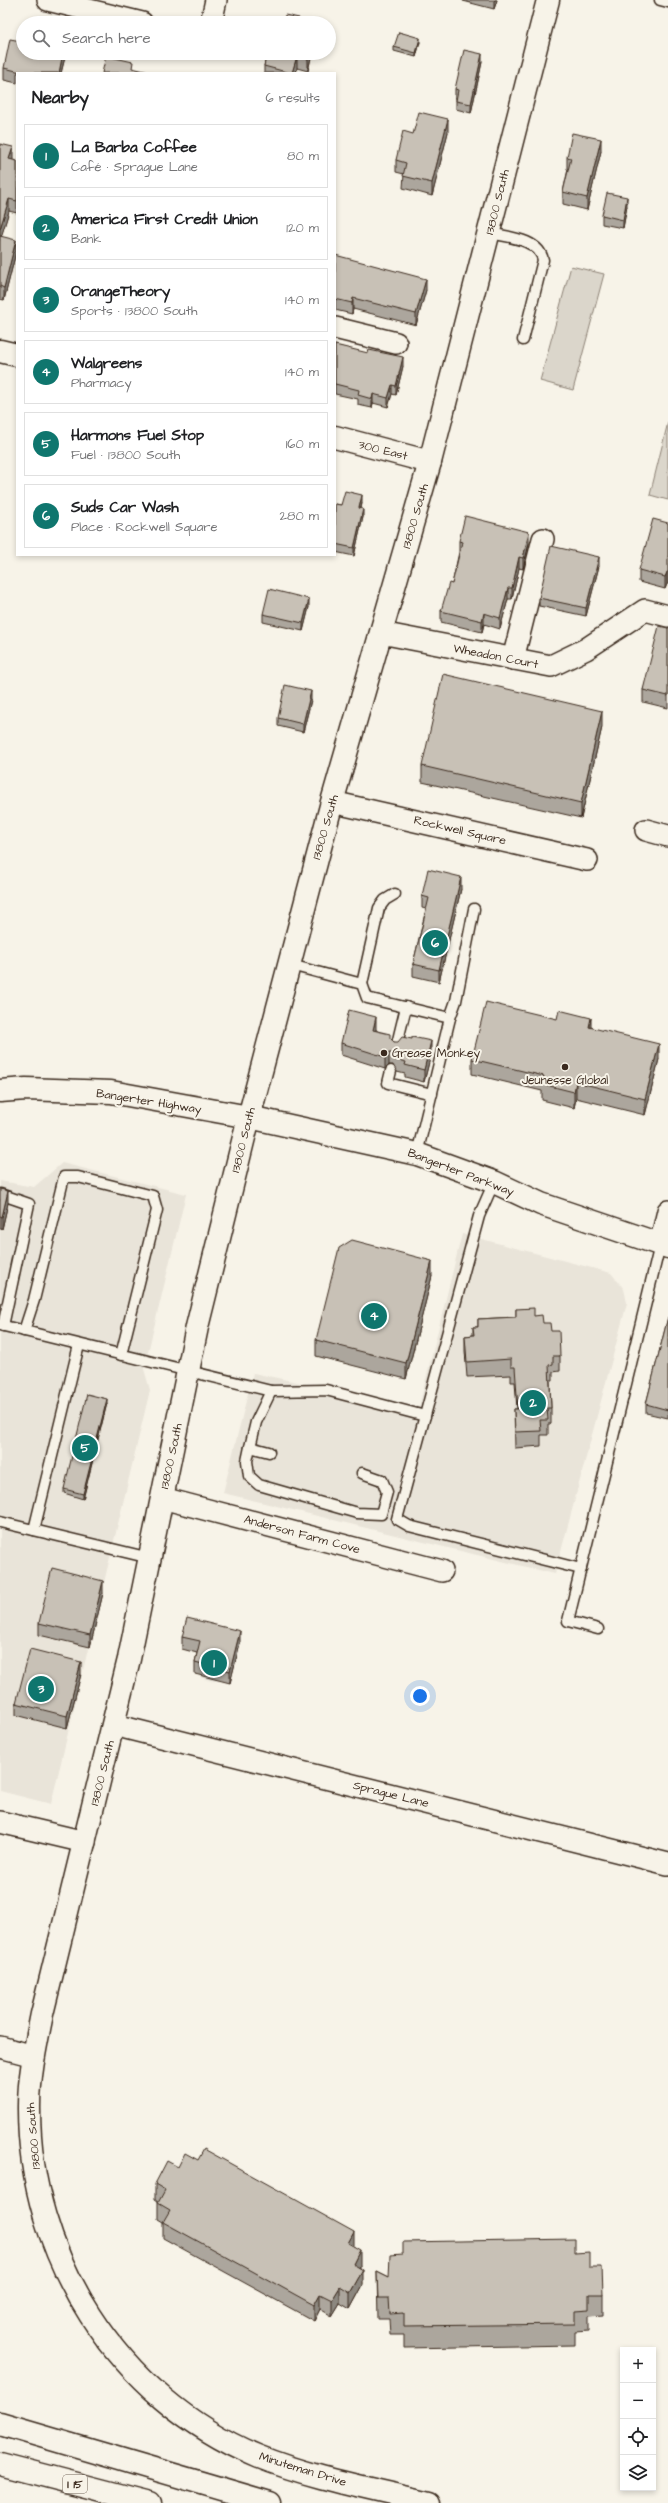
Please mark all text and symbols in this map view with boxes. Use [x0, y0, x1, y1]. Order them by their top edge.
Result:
search box [16, 16, 336, 60]
icon: search [30, 27, 52, 49]
text: Search here [62, 28, 151, 49]
text: Nearby [32, 86, 89, 110]
text: 6 results [265, 89, 320, 107]
text: La Barba Coffee [71, 137, 197, 158]
text: 1 [45, 147, 47, 165]
text: 80 m [287, 147, 319, 165]
text: Café · Sprague Lane [71, 158, 198, 176]
street label: 13800 South [481, 168, 514, 237]
text: America First Credit Union [71, 209, 258, 230]
text: 2 [42, 219, 50, 237]
text: 120 m [286, 219, 319, 237]
text: Bank [71, 230, 101, 248]
text: OrangeTheory [71, 281, 170, 302]
text: 3 [43, 291, 49, 309]
text: 140 m [285, 291, 319, 309]
text: Sports · 13800 South [71, 302, 197, 320]
text: Walgreens [71, 353, 142, 374]
text: 4 [42, 363, 50, 381]
text: 140 m [285, 363, 319, 381]
text: Pharmacy [71, 374, 132, 392]
text: Harmons Fuel Stop [71, 425, 204, 446]
text: 5 [41, 435, 51, 453]
text: 160 m [286, 435, 319, 453]
street label: 300 East [356, 436, 409, 465]
text: Fuel · 13800 South [71, 446, 180, 464]
street label: 13800 South [398, 482, 433, 551]
text: Suds Car Wash [71, 497, 179, 518]
text: 6 [42, 507, 50, 525]
text: 280 m [280, 507, 319, 525]
text: Place · Rockwell Square [71, 518, 218, 536]
street label: Wheadon Court [452, 640, 540, 673]
street label: 13800 South [308, 793, 343, 862]
street label: Rockwell Square [412, 812, 508, 849]
pin: 6 [422, 928, 448, 958]
place label: Grease Monkey [392, 1045, 480, 1063]
marker: Grease Monkey [379, 1048, 389, 1058]
marker: Jeunesse Global [560, 1062, 570, 1072]
place label: Jeunesse Global [522, 1072, 608, 1089]
street label: Bangerter Highway [95, 1085, 203, 1119]
street label: 13800 South [227, 1106, 260, 1175]
street label: Bangerter Parkway [405, 1144, 517, 1202]
pin: 4 [361, 1301, 387, 1331]
pin: 2 [520, 1388, 546, 1418]
street label: 13800 South [156, 1422, 187, 1491]
pin: 5 [72, 1433, 98, 1463]
street label: Anderson Farm Cove [242, 1511, 362, 1558]
pin: 1 [201, 1648, 227, 1678]
pin: 3 [28, 1674, 54, 1704]
your location [410, 1686, 430, 1706]
street label: 13800 South [86, 1739, 119, 1808]
street label: Sprague Lane [351, 1777, 431, 1813]
street label: 13800 South [22, 2102, 45, 2170]
map controls [620, 2347, 656, 2491]
button: + [620, 2347, 656, 2383]
button: − [620, 2383, 656, 2419]
button: locate [620, 2419, 656, 2455]
street label: Minuteman Drive [257, 2448, 349, 2491]
button: layers [620, 2455, 656, 2491]
road number: I 15 [63, 2475, 87, 2493]

